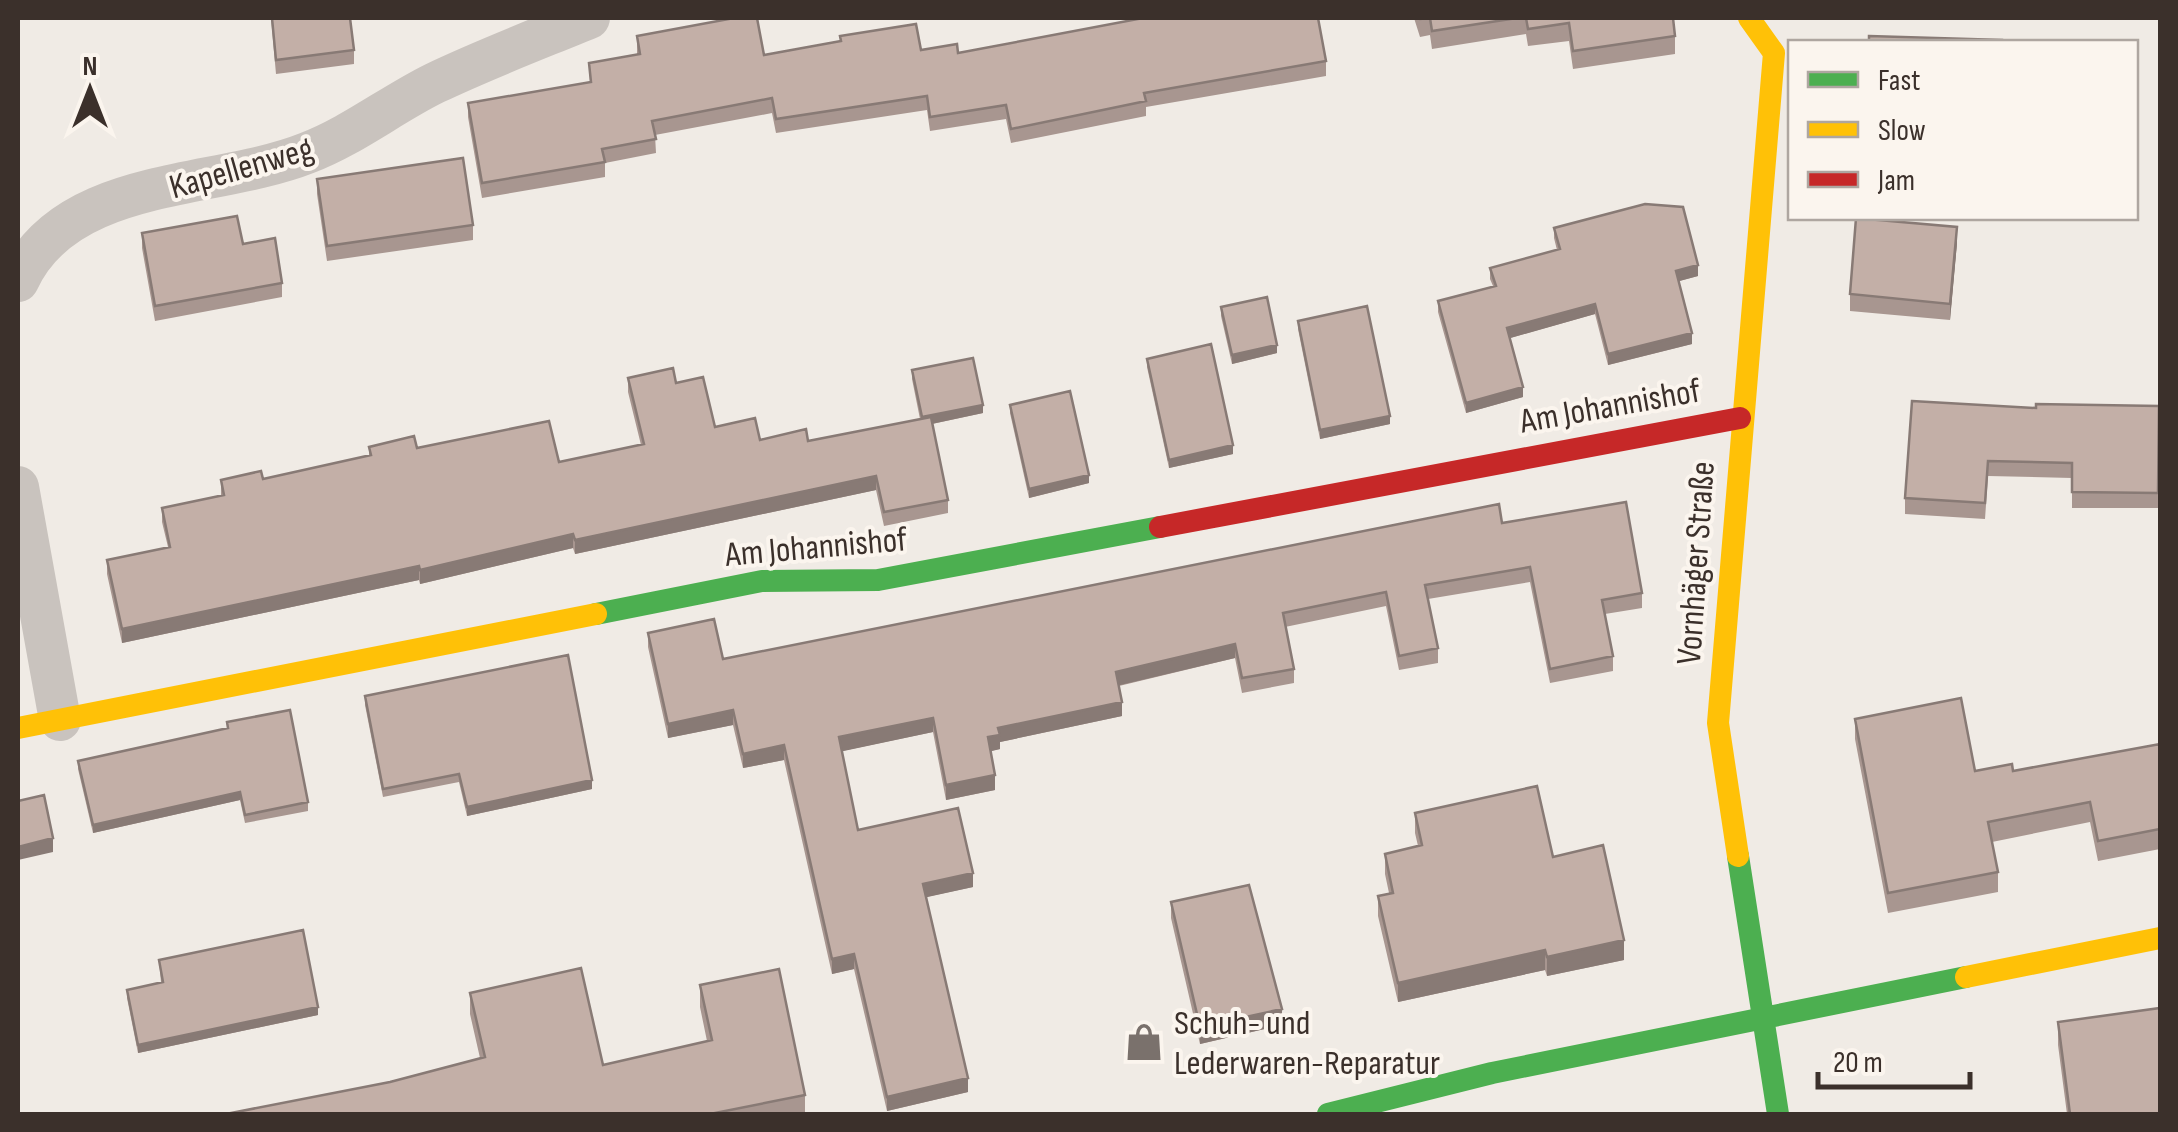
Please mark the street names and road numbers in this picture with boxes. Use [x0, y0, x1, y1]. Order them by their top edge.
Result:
street label: Kapellenweg [165, 127, 318, 209]
street label: Am Johannishof [1516, 369, 1705, 444]
street label: Vornhäger Straße [1668, 460, 1725, 666]
street label: Am Johannishof [722, 518, 910, 577]

